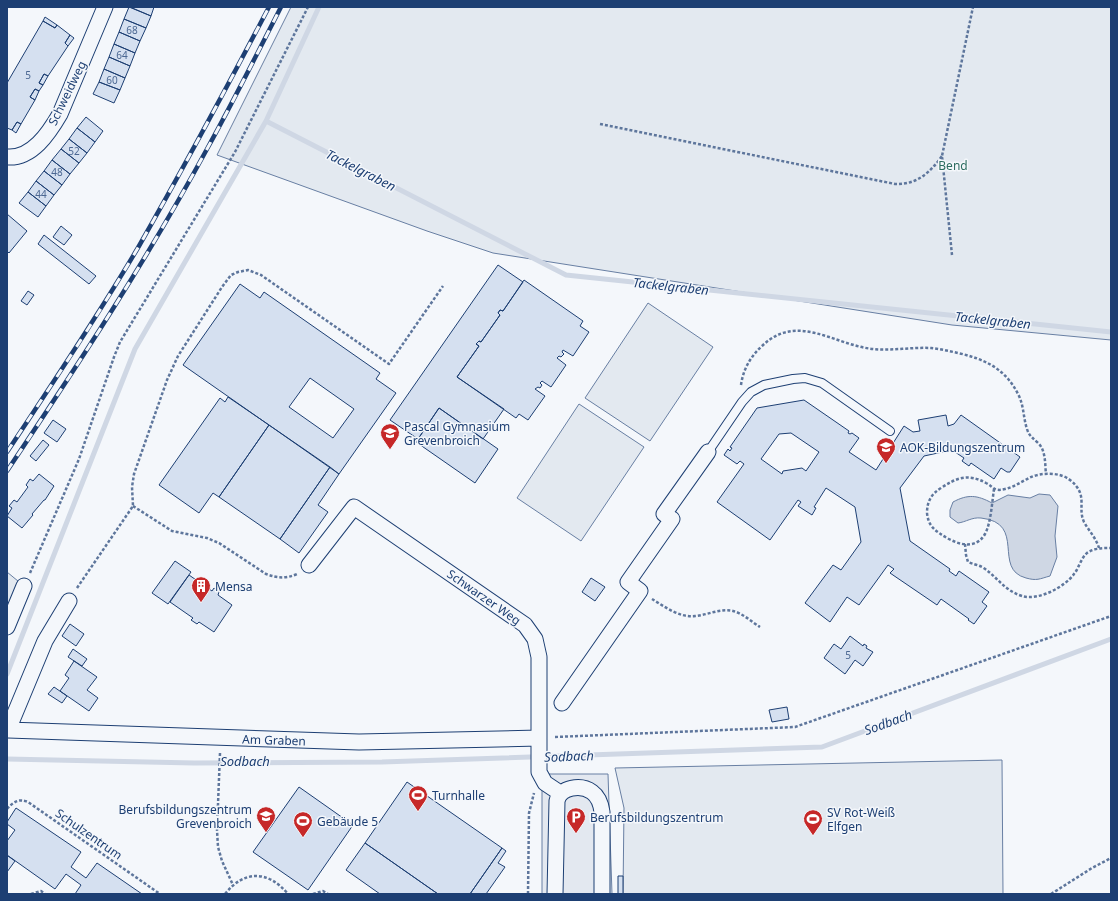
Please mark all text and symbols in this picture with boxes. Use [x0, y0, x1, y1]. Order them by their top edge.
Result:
house number: 68 [126, 23, 138, 37]
house number: 64 [116, 48, 128, 62]
street label: Schweidweg [44, 58, 90, 128]
house number: 5 [25, 68, 31, 82]
house number: 60 [106, 73, 118, 87]
house number: 52 [68, 144, 80, 158]
water label: Tackelgraben [323, 145, 399, 195]
park label: Bend [938, 157, 968, 174]
house number: 48 [51, 165, 63, 179]
house number: 44 [35, 187, 47, 201]
water label: Tackelgraben [632, 273, 710, 299]
water label: Tackelgraben [954, 307, 1032, 333]
place label: Pascal Gymnasium Grevenbroich [404, 418, 510, 449]
school or university icon: Pascal Gymnasium Grevenbroich [379, 422, 401, 450]
school or university icon: AOK-Bildungszentrum [875, 436, 897, 464]
place label: AOK-Bildungszentrum [900, 439, 1025, 456]
street label: Schwarzer Weg [444, 565, 524, 629]
building icon: Mensa [190, 575, 212, 603]
place label: Mensa [215, 578, 253, 595]
house number: 5 [845, 648, 851, 662]
water label: Sodbach [862, 705, 914, 739]
street label: Am Graben [242, 730, 306, 750]
water label: Sodbach [544, 746, 594, 766]
water label: Sodbach [220, 752, 270, 770]
sports icon: Turnhalle [407, 784, 429, 812]
place label: Turnhalle [432, 787, 485, 804]
place label: Berufsbildungszentrum Grevenbroich [119, 801, 252, 832]
place label: SV Rot-Weiß Elfgen [827, 804, 896, 835]
street label: Schulzentrum [52, 805, 126, 863]
school or university icon: Berufsbildungszentrum Grevenbroich [255, 805, 277, 833]
parking icon: Berufsbildungszentrum [565, 806, 587, 834]
sports icon: SV Rot-Weiß Elfgen [802, 808, 824, 836]
place label: Berufsbildungszentrum [590, 809, 723, 826]
sports icon: Gebäude 5 [292, 810, 314, 838]
place label: Gebäude 5 [317, 813, 378, 830]

